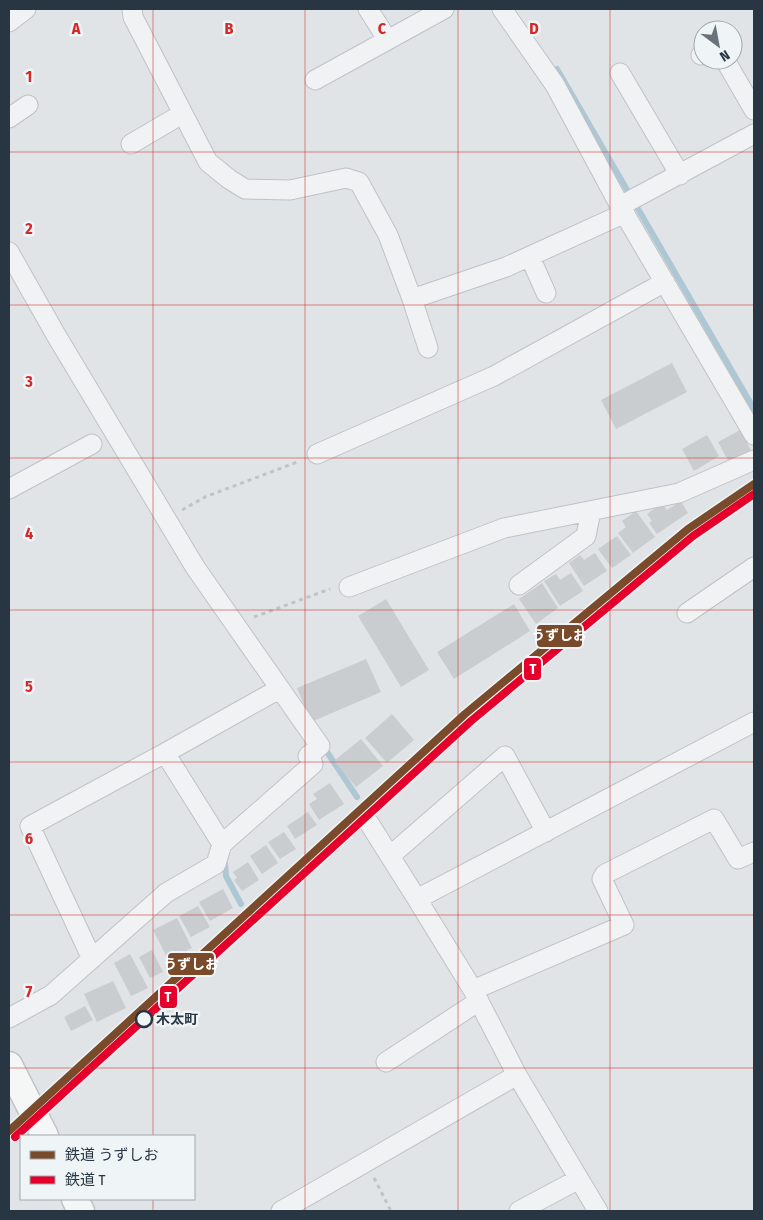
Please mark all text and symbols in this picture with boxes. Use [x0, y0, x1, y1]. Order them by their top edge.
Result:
text: A [71, 19, 81, 38]
text: B [225, 19, 234, 38]
text: C [378, 19, 387, 38]
text: D [529, 19, 539, 38]
north arrow [693, 20, 743, 70]
text: N [717, 46, 733, 65]
text: 1 [26, 67, 32, 86]
text: 2 [24, 219, 33, 238]
text: 3 [24, 372, 33, 391]
text: 4 [25, 524, 33, 543]
line badge: うずしお [536, 624, 583, 648]
text: うずしお [531, 627, 587, 644]
line badge: T [523, 657, 542, 681]
text: T [530, 661, 537, 678]
text: 5 [25, 677, 33, 696]
text: 6 [25, 829, 33, 848]
line badge: うずしお [167, 952, 215, 976]
text: うずしお [163, 956, 219, 973]
text: 7 [26, 982, 33, 1001]
line badge: T [159, 985, 178, 1009]
text: T [165, 989, 172, 1006]
marker: 木太町 [135, 1010, 153, 1028]
place label: 木太町 [156, 1011, 198, 1028]
legend [20, 1135, 195, 1200]
text: 鉄道 うずしお [65, 1146, 159, 1164]
text: 鉄道 T [65, 1171, 106, 1189]

